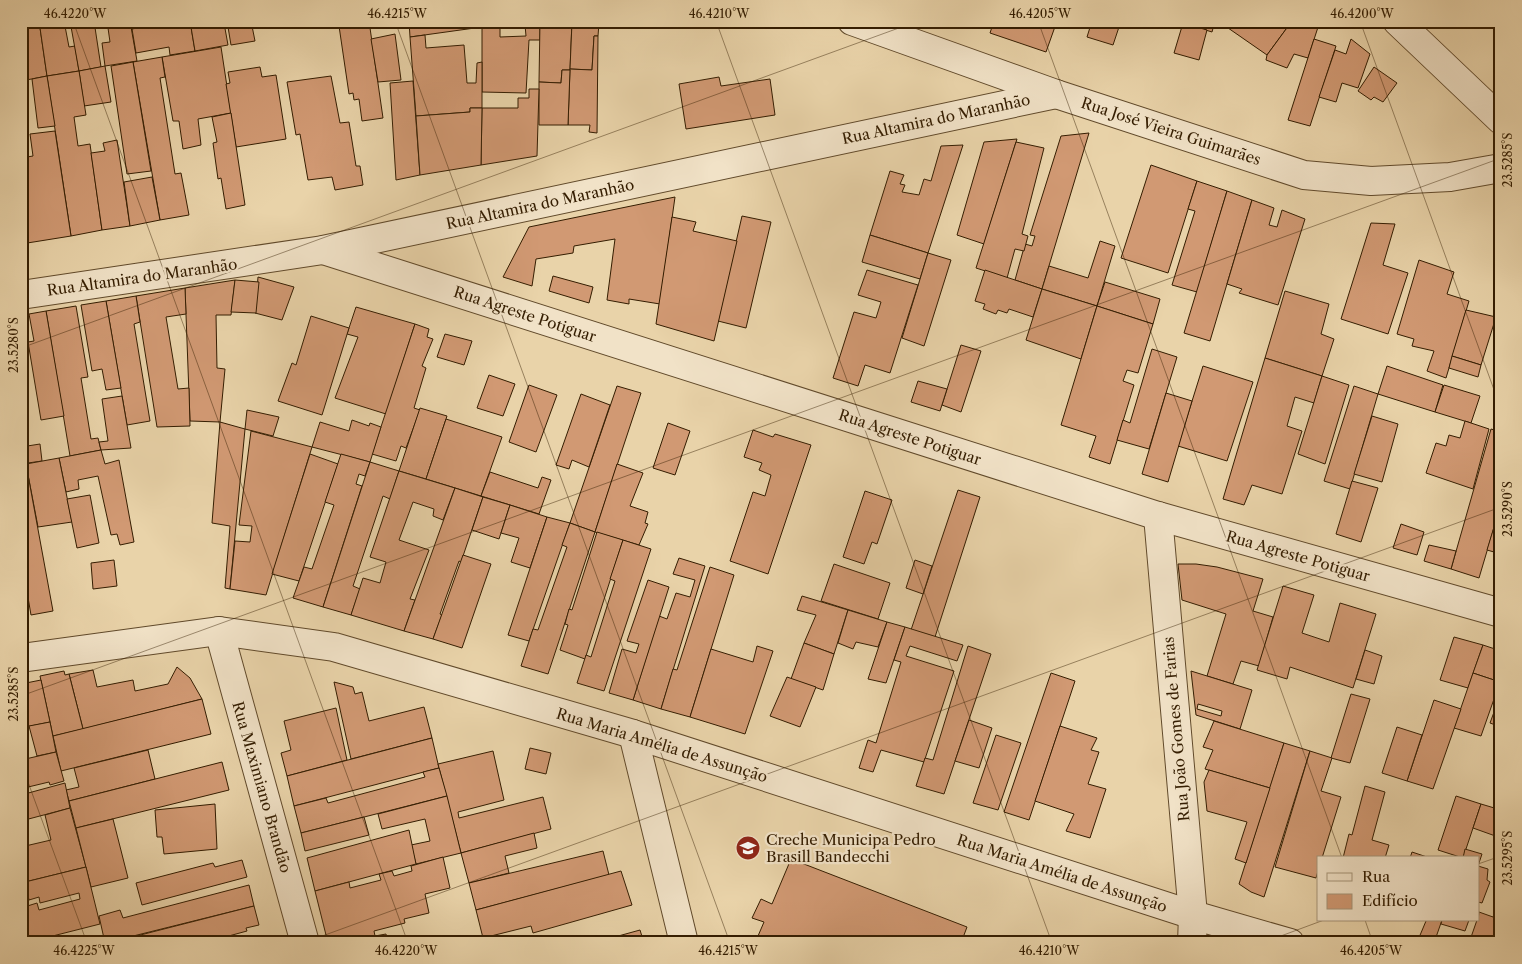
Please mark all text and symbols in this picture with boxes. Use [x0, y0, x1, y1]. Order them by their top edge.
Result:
text: 46.4220°W [44, 6, 107, 21]
text: 46.4215°W [367, 6, 428, 21]
text: 46.4210°W [689, 6, 750, 21]
text: 46.4205°W [1009, 6, 1072, 21]
text: 46.4200°W [1330, 6, 1395, 21]
street label: Rua Altamira do Maranhão [840, 90, 1032, 148]
street label: Rua José Vieira Guimarães [1079, 93, 1263, 169]
text: 23.5285°S [1500, 133, 1515, 187]
street label: Rua Altamira do Maranhão [444, 175, 636, 233]
street label: Rua Altamira do Maranhão [46, 254, 238, 300]
street label: Rua Agreste Potiguar [451, 282, 599, 346]
text: 23.5280°S [6, 317, 21, 373]
street label: Rua Agreste Potiguar [836, 405, 984, 469]
text: 23.5290°S [1500, 481, 1515, 537]
street label: Rua Agreste Potiguar [1224, 526, 1373, 586]
street label: Rua João Gomes de Farias [1158, 636, 1194, 822]
text: 23.5285°S [6, 667, 21, 721]
street label: Rua Maximiano Brandão [228, 699, 296, 875]
street label: Rua Maria Amélia de Assunção [554, 704, 770, 786]
place label: Creche Municipa Pedro Brasill Bandecchi [766, 830, 936, 866]
street label: Rua Maria Amélia de Assunção [954, 830, 1170, 916]
text: 23.5295°S [1500, 831, 1515, 885]
school or university icon: Creche Municipa Pedro Brasill Bandecchi [735, 835, 761, 861]
legend [1317, 856, 1480, 922]
text: Rua [1362, 867, 1390, 886]
text: Edifício [1362, 891, 1418, 910]
text: 46.4225°W [53, 943, 116, 958]
text: 46.4220°W [375, 943, 438, 958]
text: 46.4215°W [698, 943, 759, 958]
text: 46.4210°W [1019, 943, 1080, 958]
text: 46.4205°W [1340, 943, 1403, 958]

